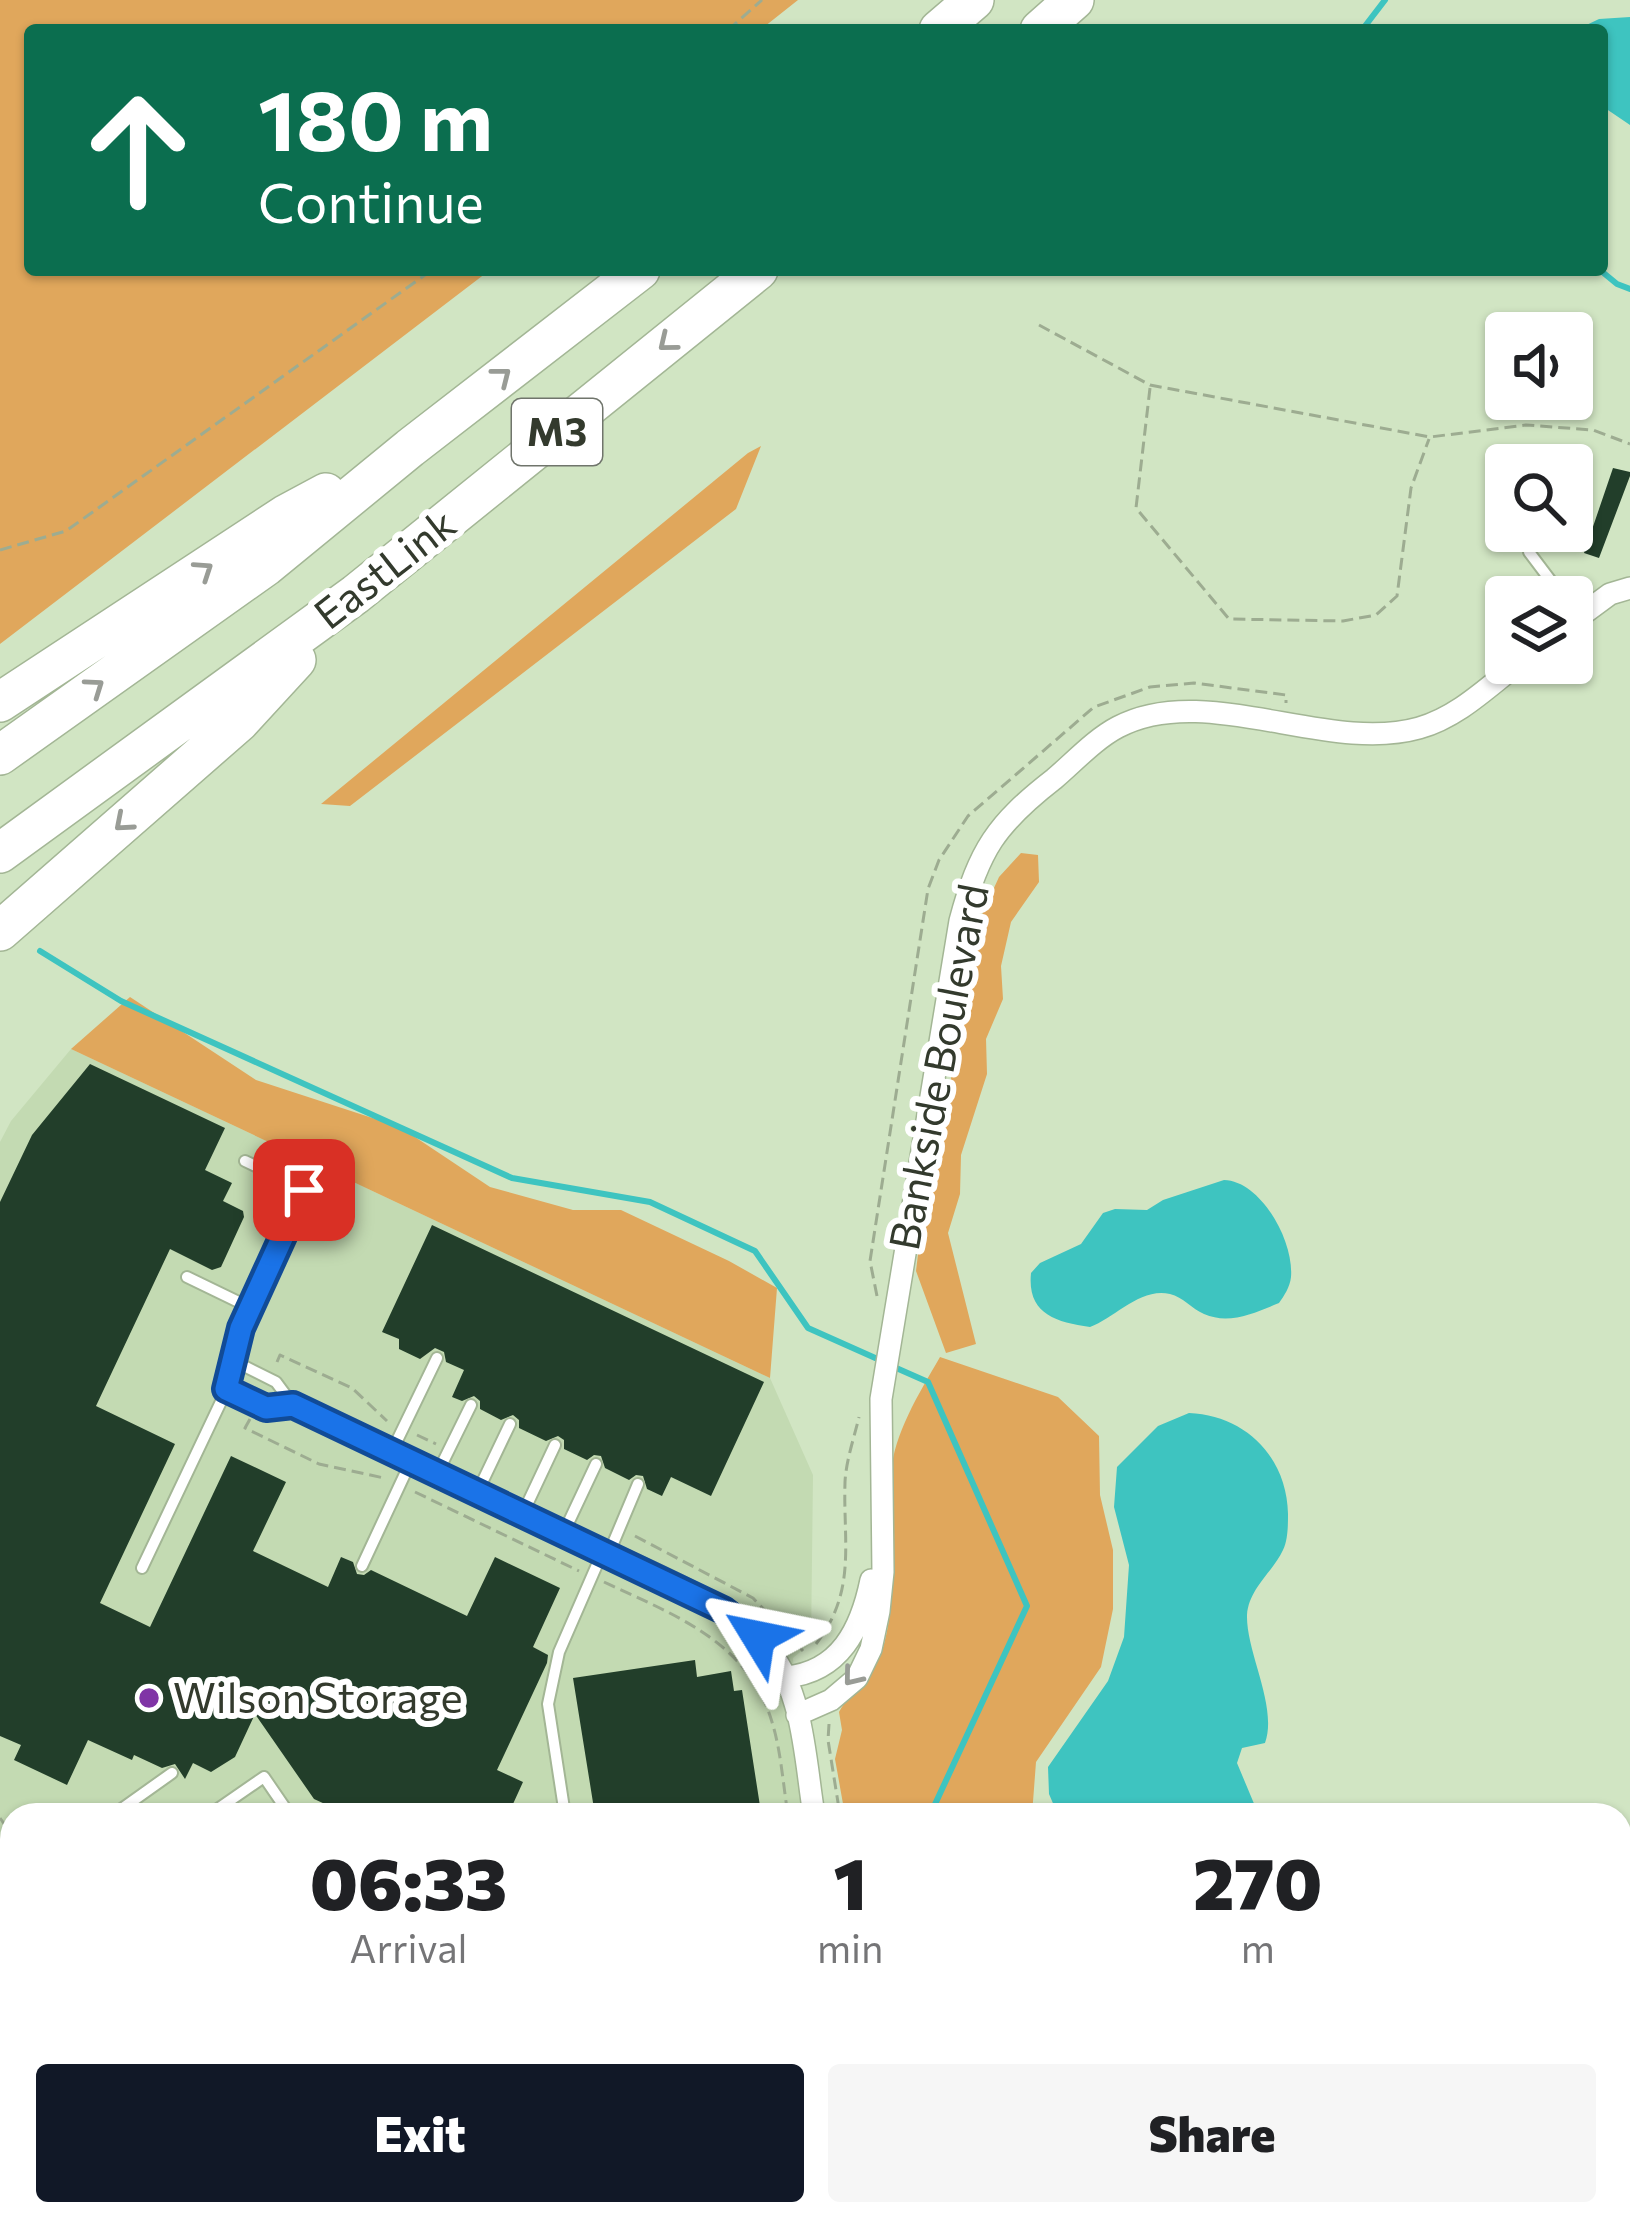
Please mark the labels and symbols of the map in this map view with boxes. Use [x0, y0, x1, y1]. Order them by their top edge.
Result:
one-way arrow [659, 329, 681, 350]
one-way arrow [489, 369, 511, 391]
road number: M3 [512, 399, 602, 465]
street label: EastLink [303, 496, 465, 639]
one-way arrow [190, 562, 212, 584]
one-way arrow [82, 679, 104, 701]
one-way arrow [116, 809, 137, 830]
street label: Bankside Boulevard [876, 879, 998, 1254]
pin [253, 1139, 355, 1241]
position arrow [695, 1574, 821, 1700]
one-way arrow [845, 1663, 866, 1685]
place label: Wilson Storage [173, 1670, 463, 1722]
marker: Wilson Storage [136, 1685, 162, 1711]

